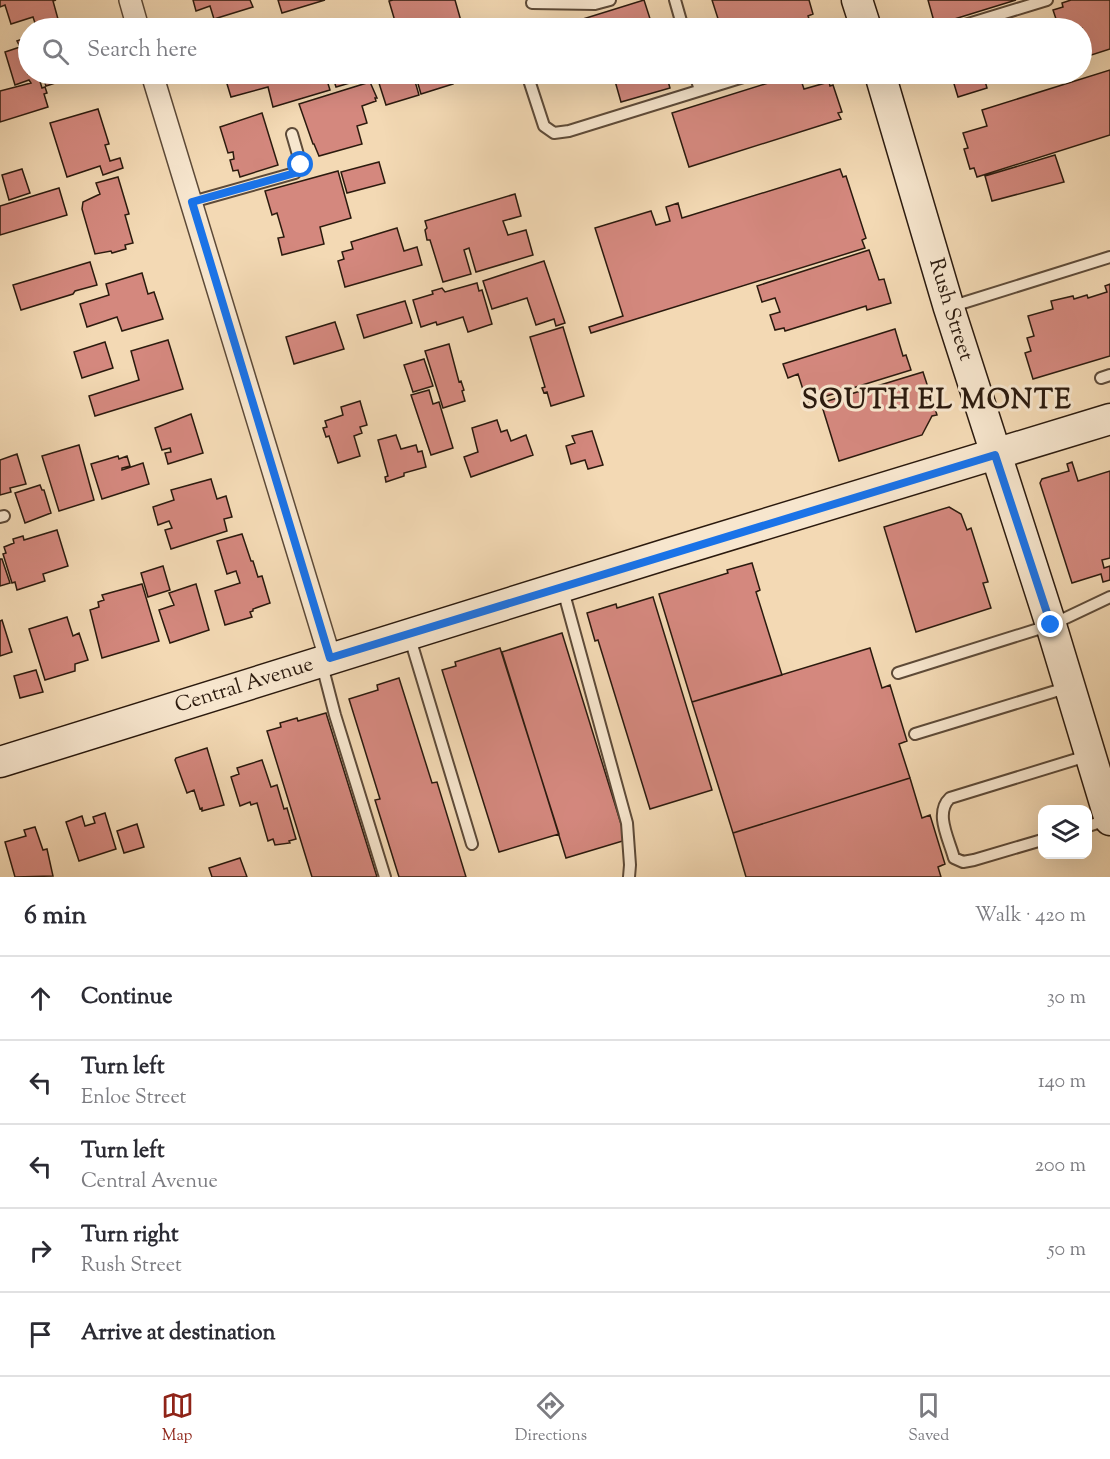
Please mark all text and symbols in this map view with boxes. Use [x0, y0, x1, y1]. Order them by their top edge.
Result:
search box [18, 18, 1092, 84]
icon: search [39, 35, 72, 68]
text: Search here [87, 35, 197, 67]
route start [287, 151, 313, 177]
street label: Rush Street [920, 255, 980, 365]
district label: SOUTH EL MONTE [802, 382, 1072, 421]
route end [1037, 611, 1063, 637]
street label: Central Avenue [171, 650, 317, 721]
map controls [1038, 805, 1092, 859]
button: layers [1038, 805, 1092, 859]
text: 6 min [24, 898, 87, 935]
text: Walk · 420 m [975, 902, 1086, 931]
icon: ahead [24, 982, 57, 1015]
text: Continue [81, 982, 172, 1014]
text: 30 m [1047, 984, 1086, 1013]
text: Turn left [81, 1052, 164, 1084]
icon: left [24, 1066, 57, 1099]
text: 140 m [1038, 1068, 1086, 1097]
text: Enloe Street [81, 1084, 186, 1113]
text: Turn left [81, 1136, 164, 1168]
icon: left [24, 1150, 57, 1183]
text: 200 m [1035, 1152, 1086, 1181]
text: Central Avenue [81, 1168, 218, 1197]
text: Turn right [81, 1220, 178, 1252]
icon: right [24, 1234, 57, 1267]
text: 50 m [1048, 1236, 1086, 1265]
text: Rush Street [81, 1252, 182, 1281]
icon: arrive [24, 1318, 57, 1351]
text: Arrive at destination [81, 1318, 276, 1350]
tab: Map [161, 1389, 194, 1448]
tab: Directions [515, 1389, 587, 1448]
tab: Saved [908, 1389, 949, 1448]

